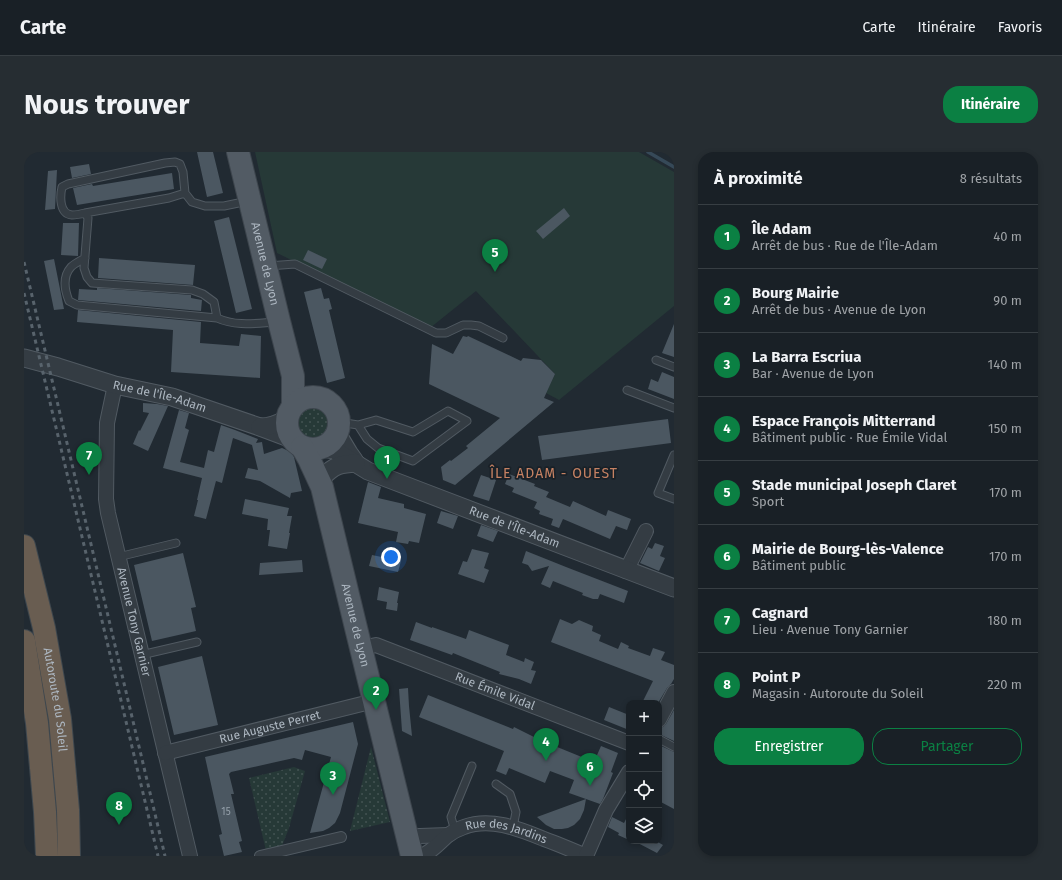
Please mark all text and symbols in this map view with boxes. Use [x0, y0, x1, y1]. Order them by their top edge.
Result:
text: Carte [20, 16, 66, 39]
text: Carte [862, 19, 896, 36]
text: Itinéraire [918, 19, 976, 36]
text: Favoris [998, 19, 1042, 36]
button: Itinéraire [943, 86, 1038, 123]
text: Nous trouver [24, 88, 189, 121]
text: À proximité [714, 168, 803, 189]
text: 8 résultats [960, 171, 1022, 186]
text: Île Adam [752, 220, 811, 238]
street label: Avenue de Lyon [248, 221, 282, 307]
text: 1 [724, 229, 730, 244]
text: 40 m [993, 229, 1022, 244]
text: Arrêt de bus · Rue de l'Île-Adam [752, 238, 938, 253]
pin: 5 [482, 239, 508, 272]
text: Bourg Mairie [752, 284, 839, 302]
text: 2 [724, 293, 730, 308]
text: 90 m [993, 293, 1022, 308]
text: Arrêt de bus · Avenue de Lyon [752, 302, 926, 317]
text: La Barra Escriua [752, 348, 861, 366]
text: 3 [724, 357, 730, 372]
text: 140 m [988, 357, 1022, 372]
text: Bar · Avenue de Lyon [752, 366, 874, 381]
street label: Rue de l'Île-Adam [112, 378, 208, 415]
text: Espace François Mitterrand [752, 412, 936, 430]
text: 4 [723, 421, 731, 436]
text: 150 m [988, 421, 1022, 436]
text: Bâtiment public · Rue Émile Vidal [752, 430, 947, 445]
pin: 7 [76, 442, 102, 475]
pin: 1 [374, 446, 400, 479]
district label: ÎLE ADAM - OUEST [489, 464, 618, 482]
text: Stade municipal Joseph Claret [752, 476, 957, 494]
text: 5 [724, 485, 730, 500]
text: 170 m [989, 485, 1022, 500]
text: Sport [752, 494, 784, 509]
street label: Rue de l'Île-Adam [467, 503, 562, 551]
text: Mairie de Bourg-lès-Valence [752, 540, 944, 558]
your location [381, 547, 401, 567]
text: 6 [723, 549, 731, 564]
text: 170 m [989, 549, 1022, 564]
text: Bâtiment public [752, 558, 846, 573]
street label: Avenue Tony Garnier [114, 566, 154, 678]
street label: Avenue de Lyon [339, 582, 372, 668]
text: Cagnard [752, 604, 808, 622]
text: 7 [724, 613, 730, 628]
text: 180 m [987, 613, 1022, 628]
text: Lieu · Avenue Tony Garnier [752, 622, 908, 637]
street label: Autoroute du Soleil [41, 647, 70, 753]
text: Point P [752, 668, 801, 686]
street label: Rue Émile Vidal [453, 669, 537, 713]
pin: 2 [363, 677, 389, 710]
text: 8 [723, 677, 731, 692]
text: 220 m [987, 677, 1022, 692]
text: Magasin · Autoroute du Soleil [752, 686, 924, 701]
map controls [626, 700, 662, 844]
button: + [626, 700, 662, 736]
street label: Rue Auguste Perret [218, 707, 322, 746]
pin: 4 [533, 728, 559, 761]
button: Enregistrer [714, 728, 864, 765]
button: Partager [872, 728, 1022, 765]
button: − [626, 736, 662, 772]
pin: 6 [577, 753, 603, 786]
pin: 3 [320, 762, 346, 795]
button: locate [626, 772, 662, 808]
pin: 8 [106, 792, 132, 825]
house number: 15 [221, 806, 231, 818]
button: layers [626, 808, 662, 844]
street label: Rue des Jardins [464, 816, 549, 847]

